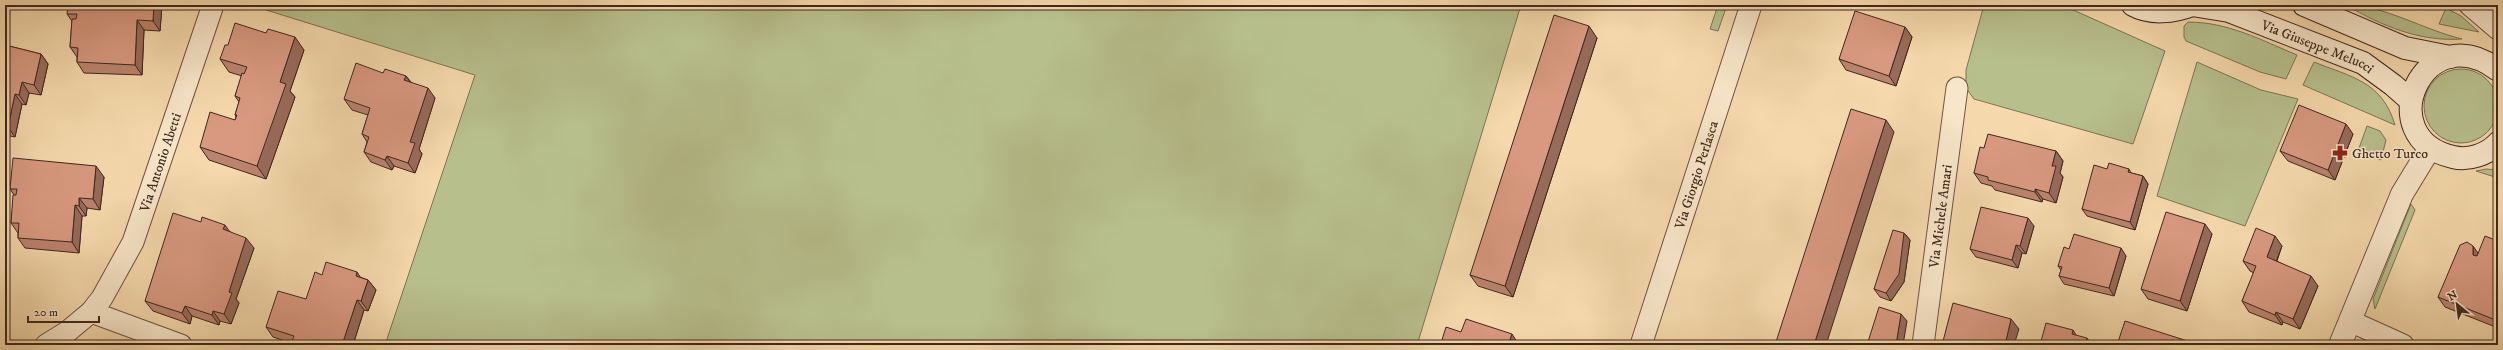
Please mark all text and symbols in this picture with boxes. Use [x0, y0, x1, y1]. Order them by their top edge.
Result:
street label: Via Giuseppe Melucci [2258, 16, 2377, 78]
street label: Via Antonio Abetti [136, 110, 186, 215]
street label: Via Giorgio Perlasca [1671, 119, 1723, 232]
pharmacy icon: Ghetto Turco [2331, 144, 2349, 162]
place label: Ghetto Turco [2352, 145, 2428, 163]
street label: Via Michele Amari [1925, 163, 1957, 270]
north arrow [2437, 284, 2477, 324]
text: N [2445, 288, 2460, 304]
scale bar [28, 298, 99, 324]
text: 20 m [34, 305, 58, 320]

